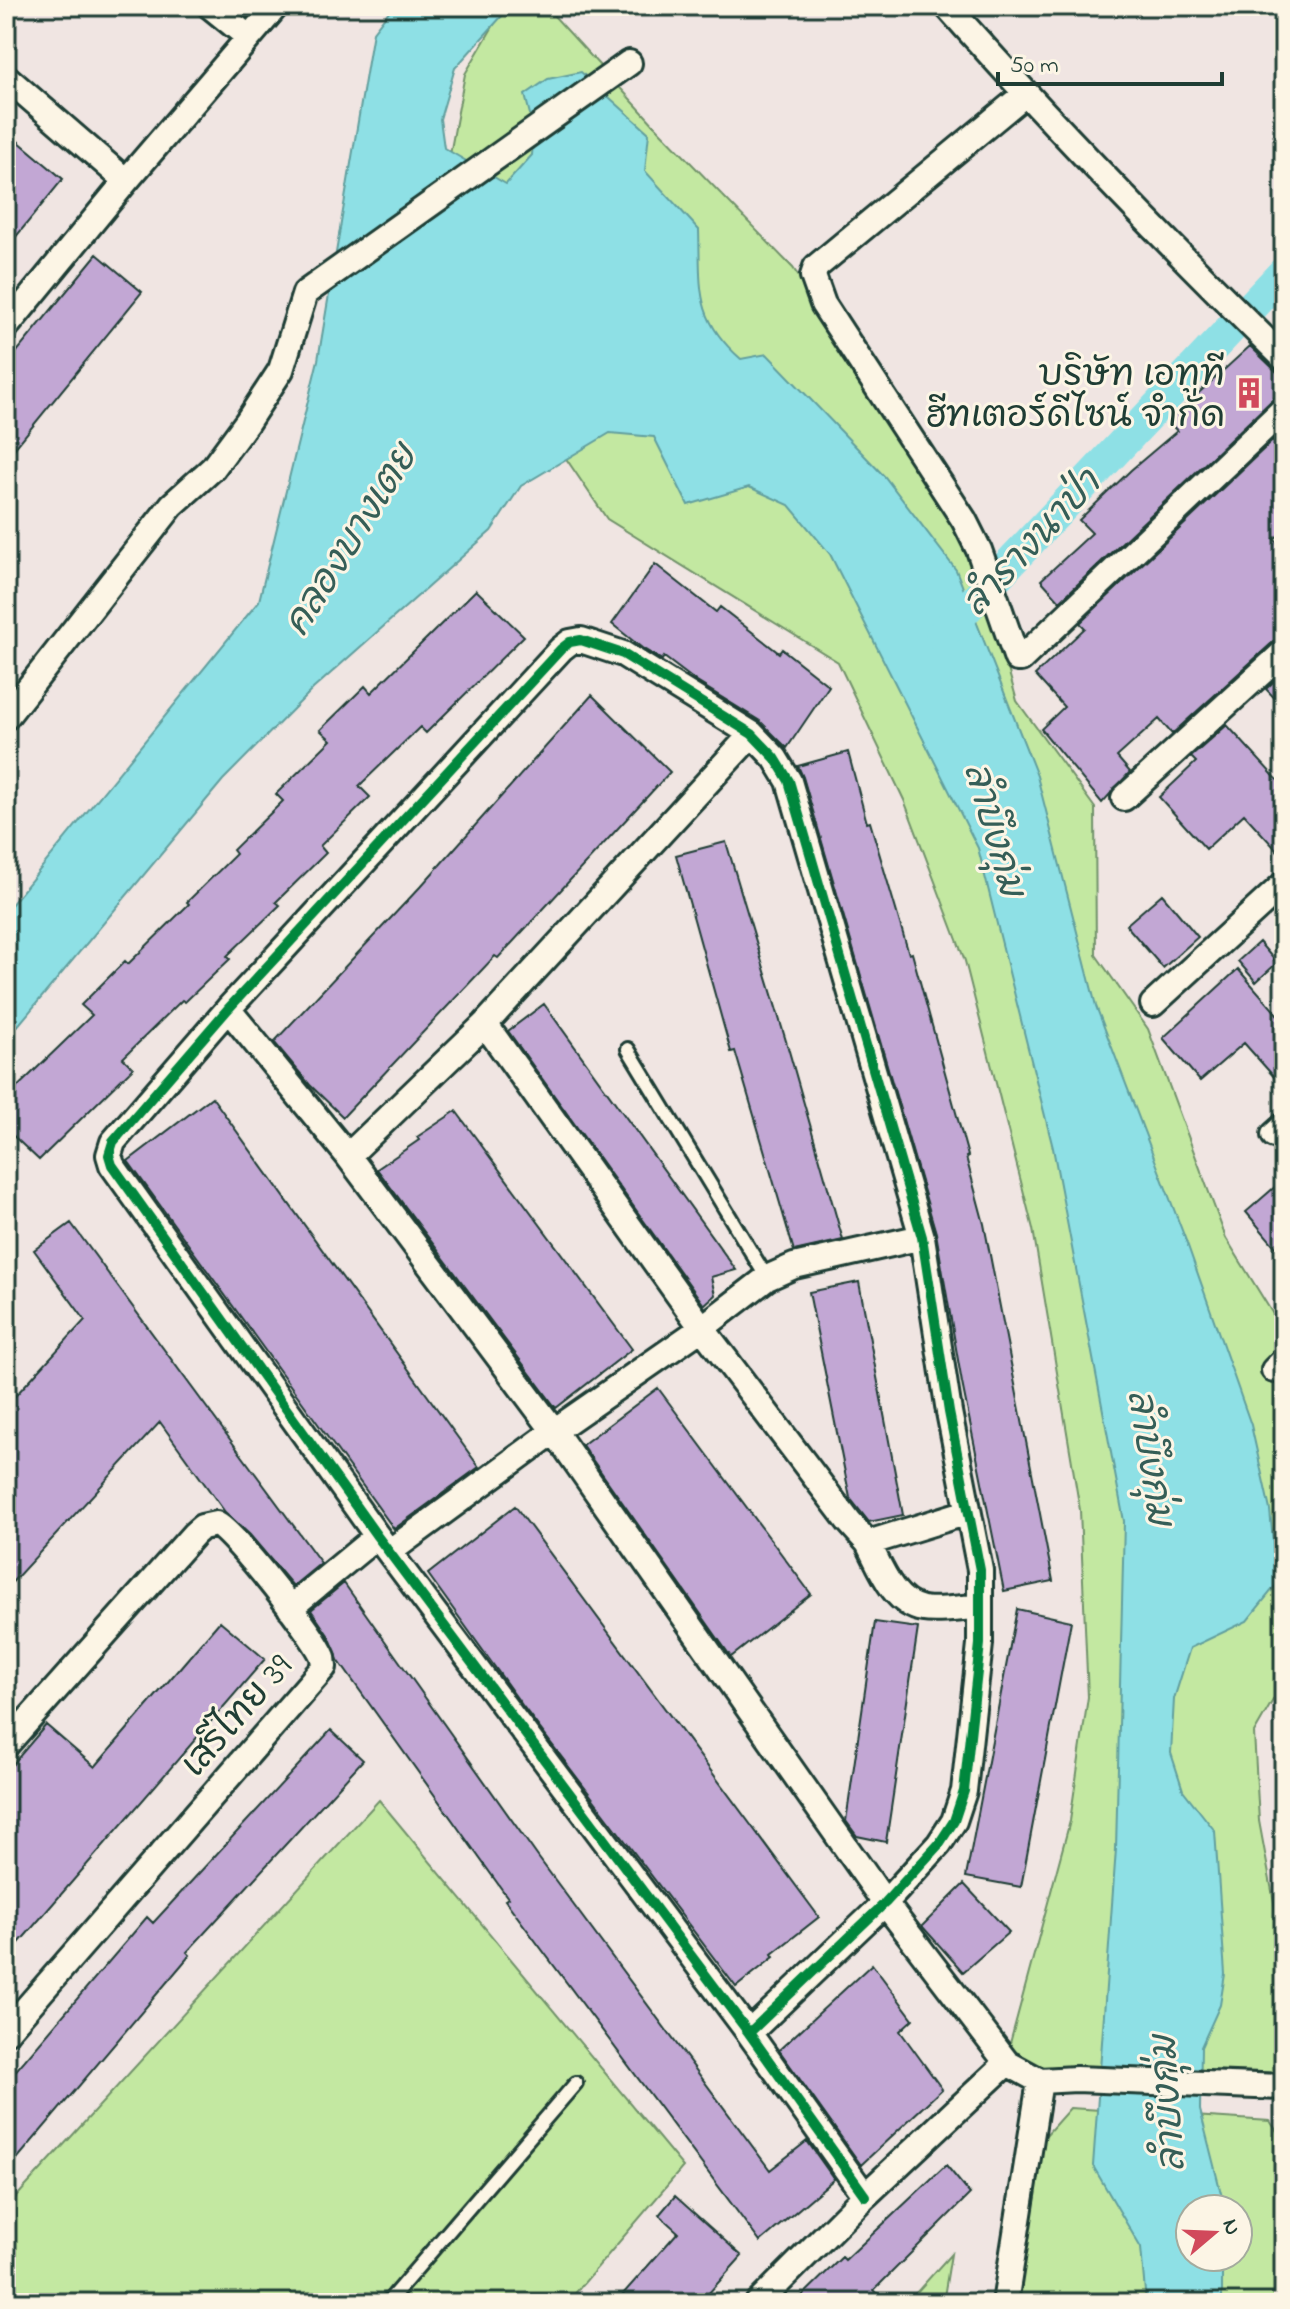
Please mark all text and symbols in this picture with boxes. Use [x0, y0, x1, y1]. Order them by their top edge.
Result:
scale bar [998, 36, 1222, 86]
text: 50 m [1010, 49, 1059, 84]
place label: บริษัท เอทูที ฮีทเตอร์ดีไซน์ จำกัด [927, 350, 1225, 444]
building icon: บริษัท เอทูที ฮีทเตอร์ดีไซน์ จำกัด [1232, 376, 1266, 410]
water label: คลองบางเตย [271, 432, 435, 648]
water label: ลำรางนาป่า [950, 457, 1117, 631]
water label: ลำบึงกุ่ม [946, 756, 1039, 907]
water label: ลำบึงกุ่ม [1110, 1385, 1187, 1533]
street label: เสรีไทย 39 [169, 1643, 307, 1790]
water label: ลำบึงกุ่ม [1137, 2030, 1203, 2174]
north arrow [1174, 2193, 1254, 2273]
text: N [1213, 2215, 1248, 2240]

